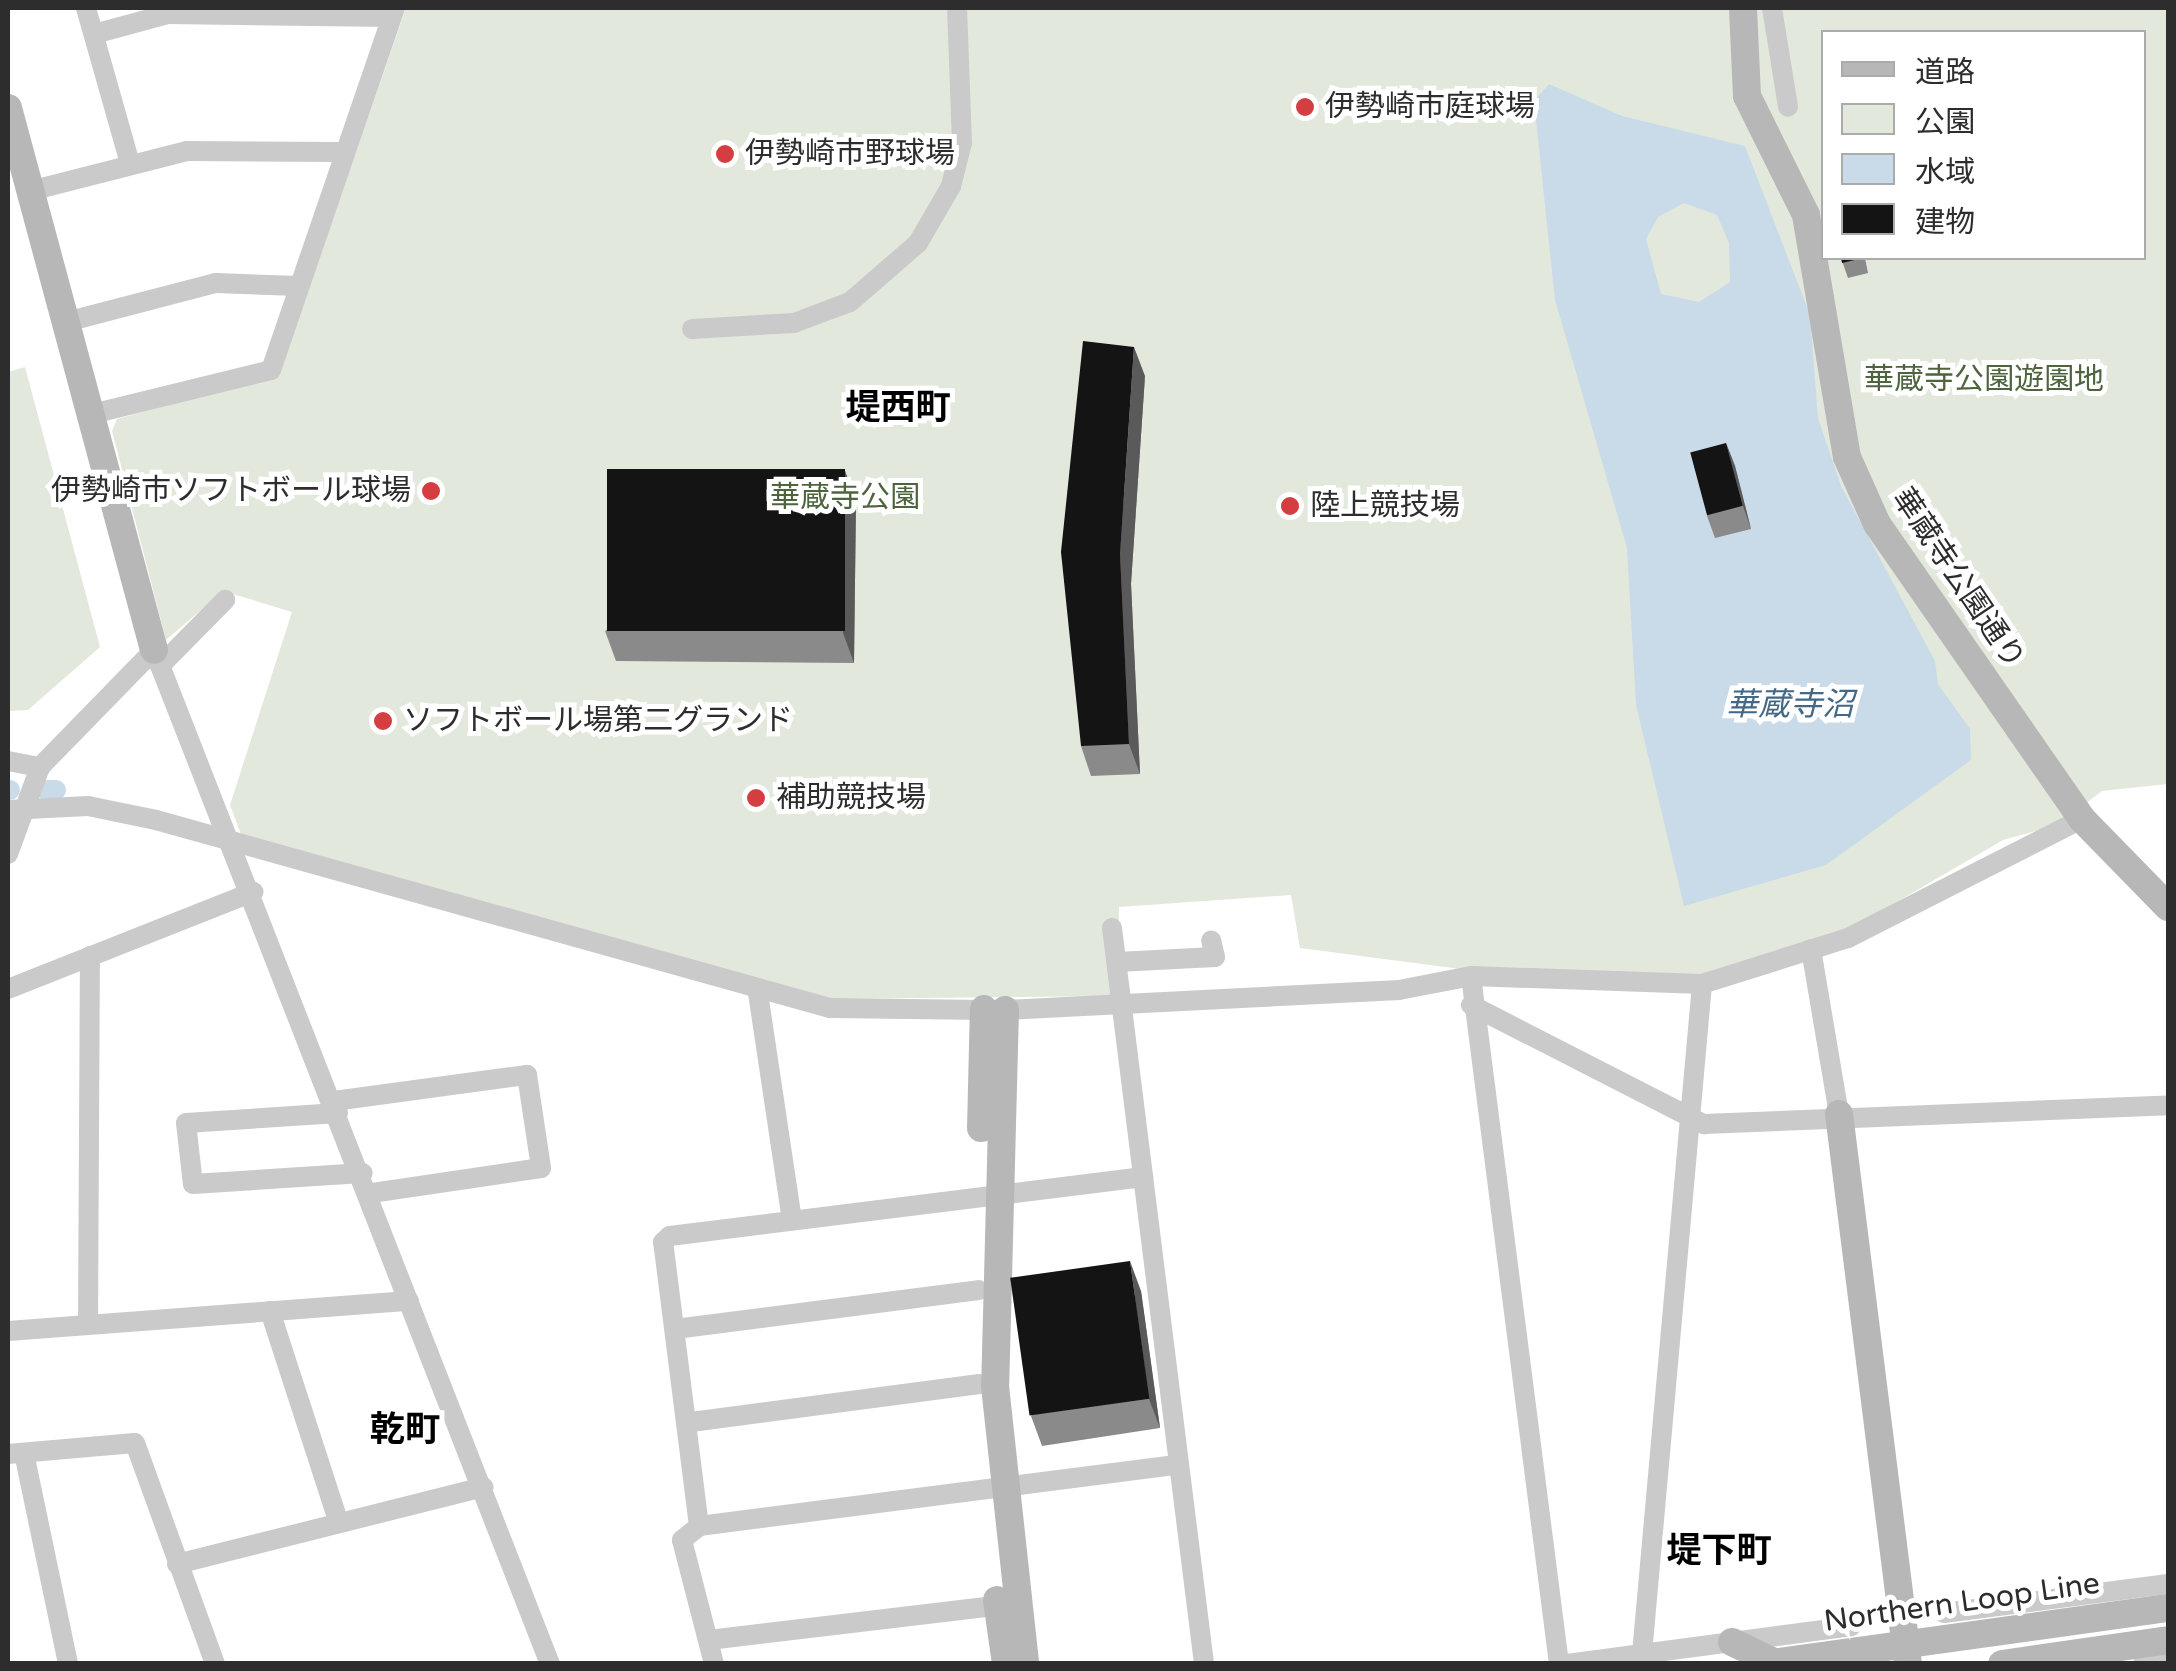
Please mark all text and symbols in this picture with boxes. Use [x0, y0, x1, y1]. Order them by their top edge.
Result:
legend [1821, 30, 2146, 260]
text: 道路 [1915, 54, 1975, 91]
place label: 伊勢崎市庭球場 [1325, 89, 1535, 125]
marker: 伊勢崎市庭球場 [1294, 96, 1316, 118]
text: 公園 [1915, 104, 1975, 141]
place label: 伊勢崎市野球場 [745, 136, 955, 172]
marker: 伊勢崎市野球場 [714, 143, 736, 165]
text: 水域 [1915, 154, 1975, 191]
text: 建物 [1915, 204, 1975, 241]
park label: 華蔵寺公園遊園地 [1864, 362, 2104, 398]
district label: 堤西町 [846, 387, 950, 429]
place label: 伊勢崎市ソフトボール球場 [51, 473, 411, 509]
marker: 伊勢崎市ソフトボール球場 [420, 480, 442, 502]
park label: 華蔵寺公園 [770, 480, 920, 516]
street label: 華蔵寺公園通り [1884, 482, 2032, 676]
place label: 陸上競技場 [1310, 488, 1460, 524]
marker: 陸上競技場 [1279, 495, 1301, 517]
water label: 華蔵寺沼 [1726, 686, 1854, 724]
place label: ソフトボール場第二グランド [403, 703, 793, 739]
marker: ソフトボール場第二グランド [372, 710, 394, 732]
place label: 補助競技場 [776, 780, 926, 816]
marker: 補助競技場 [745, 787, 767, 809]
district label: 乾町 [370, 1409, 440, 1451]
district label: 堤下町 [1667, 1530, 1771, 1572]
street label: Northern Loop Line [1822, 1566, 2102, 1640]

